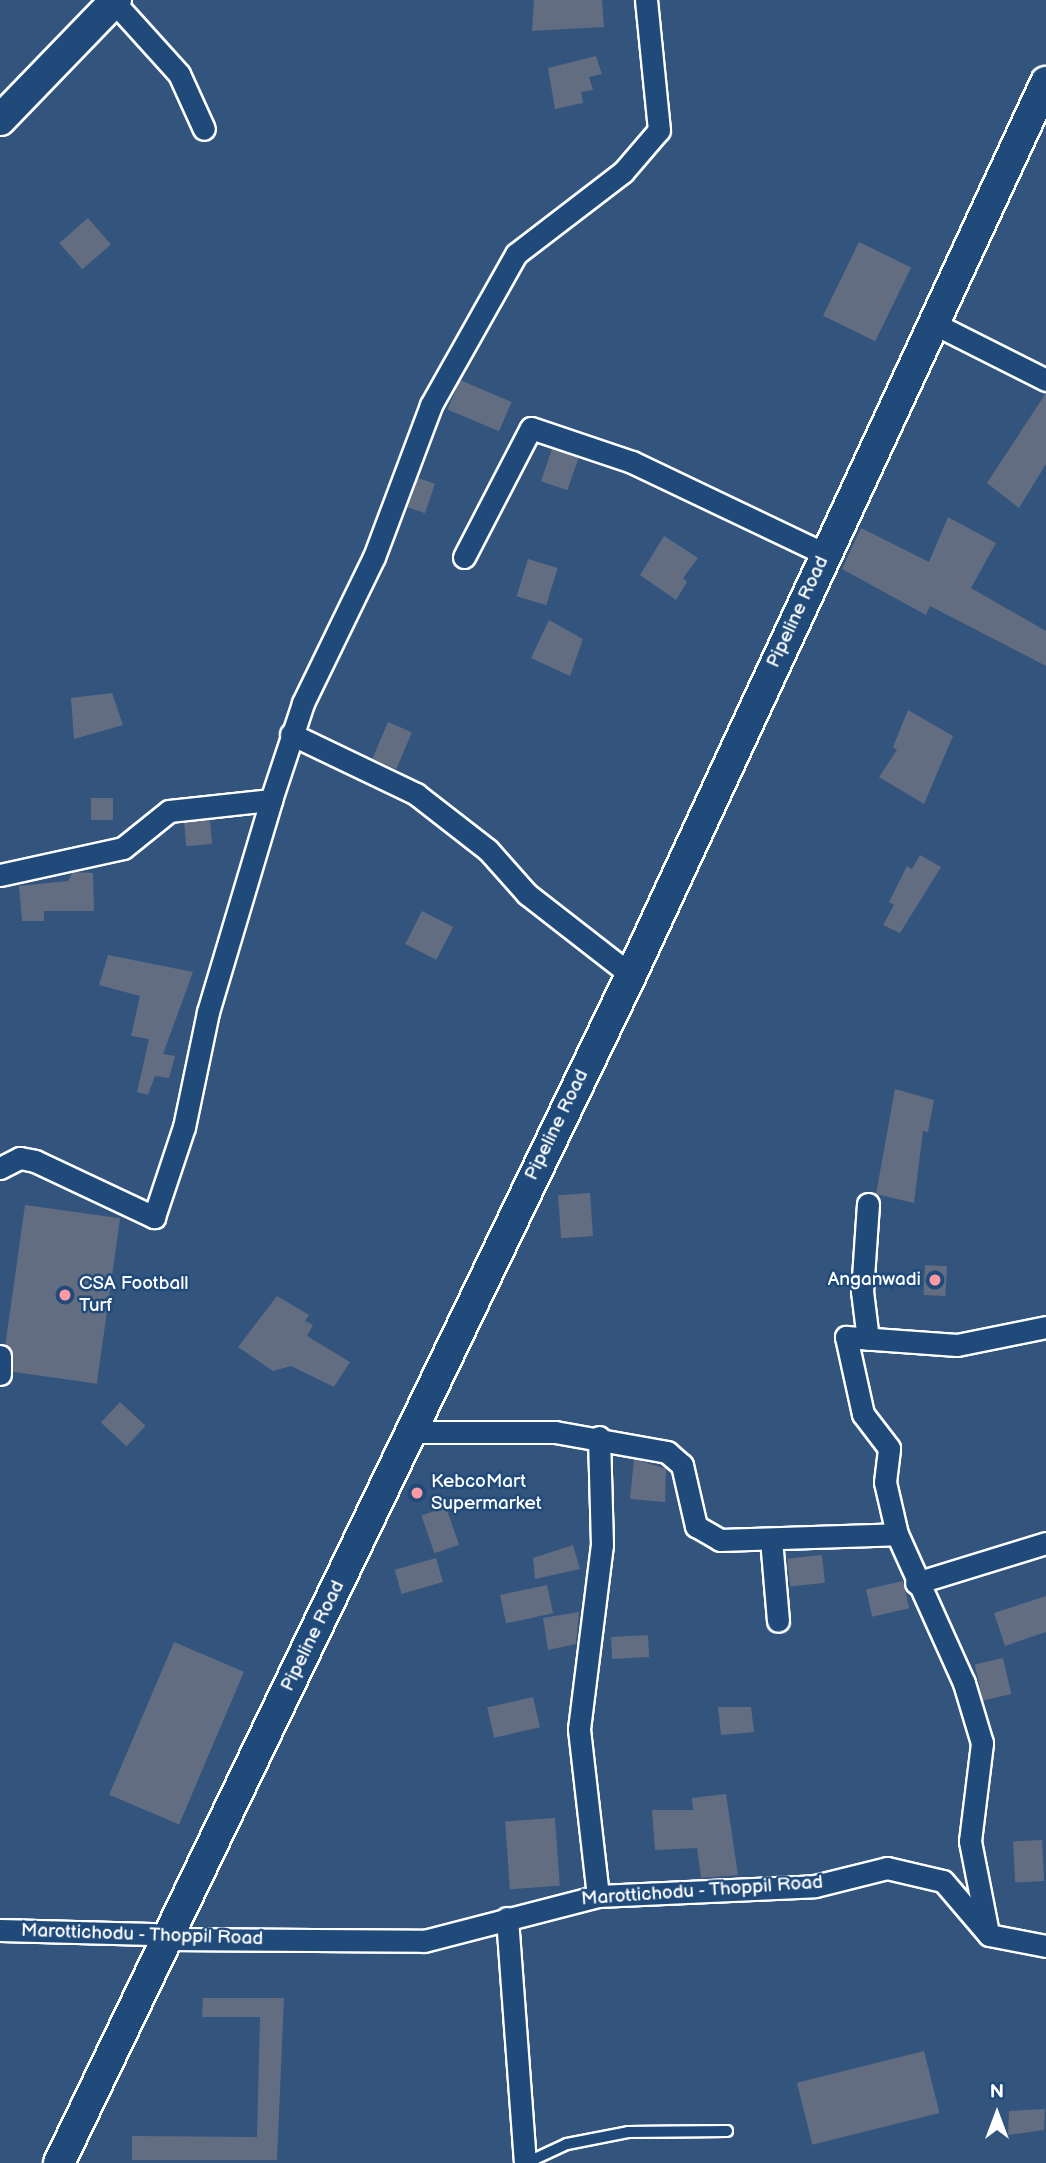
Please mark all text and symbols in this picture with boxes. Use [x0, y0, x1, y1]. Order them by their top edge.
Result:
street label: Pipeline Road [762, 553, 834, 671]
street label: Pipeline Road [520, 1066, 594, 1184]
place label: Anganwadi [828, 1269, 921, 1291]
marker: Anganwadi [927, 1272, 943, 1288]
place label: CSA Football Turf [79, 1273, 189, 1317]
marker: CSA Football Turf [57, 1287, 73, 1303]
place label: KebcoMart Supermarket [431, 1471, 542, 1515]
marker: KebcoMart Supermarket [409, 1485, 425, 1501]
street label: Pipeline Road [276, 1577, 350, 1695]
street label: Marottichodu - Thoppil Road [579, 1871, 825, 1911]
street label: Marottichodu - Thoppil Road [19, 1919, 265, 1951]
north arrow [962, 2079, 1032, 2149]
text: N [990, 2081, 1004, 2104]

